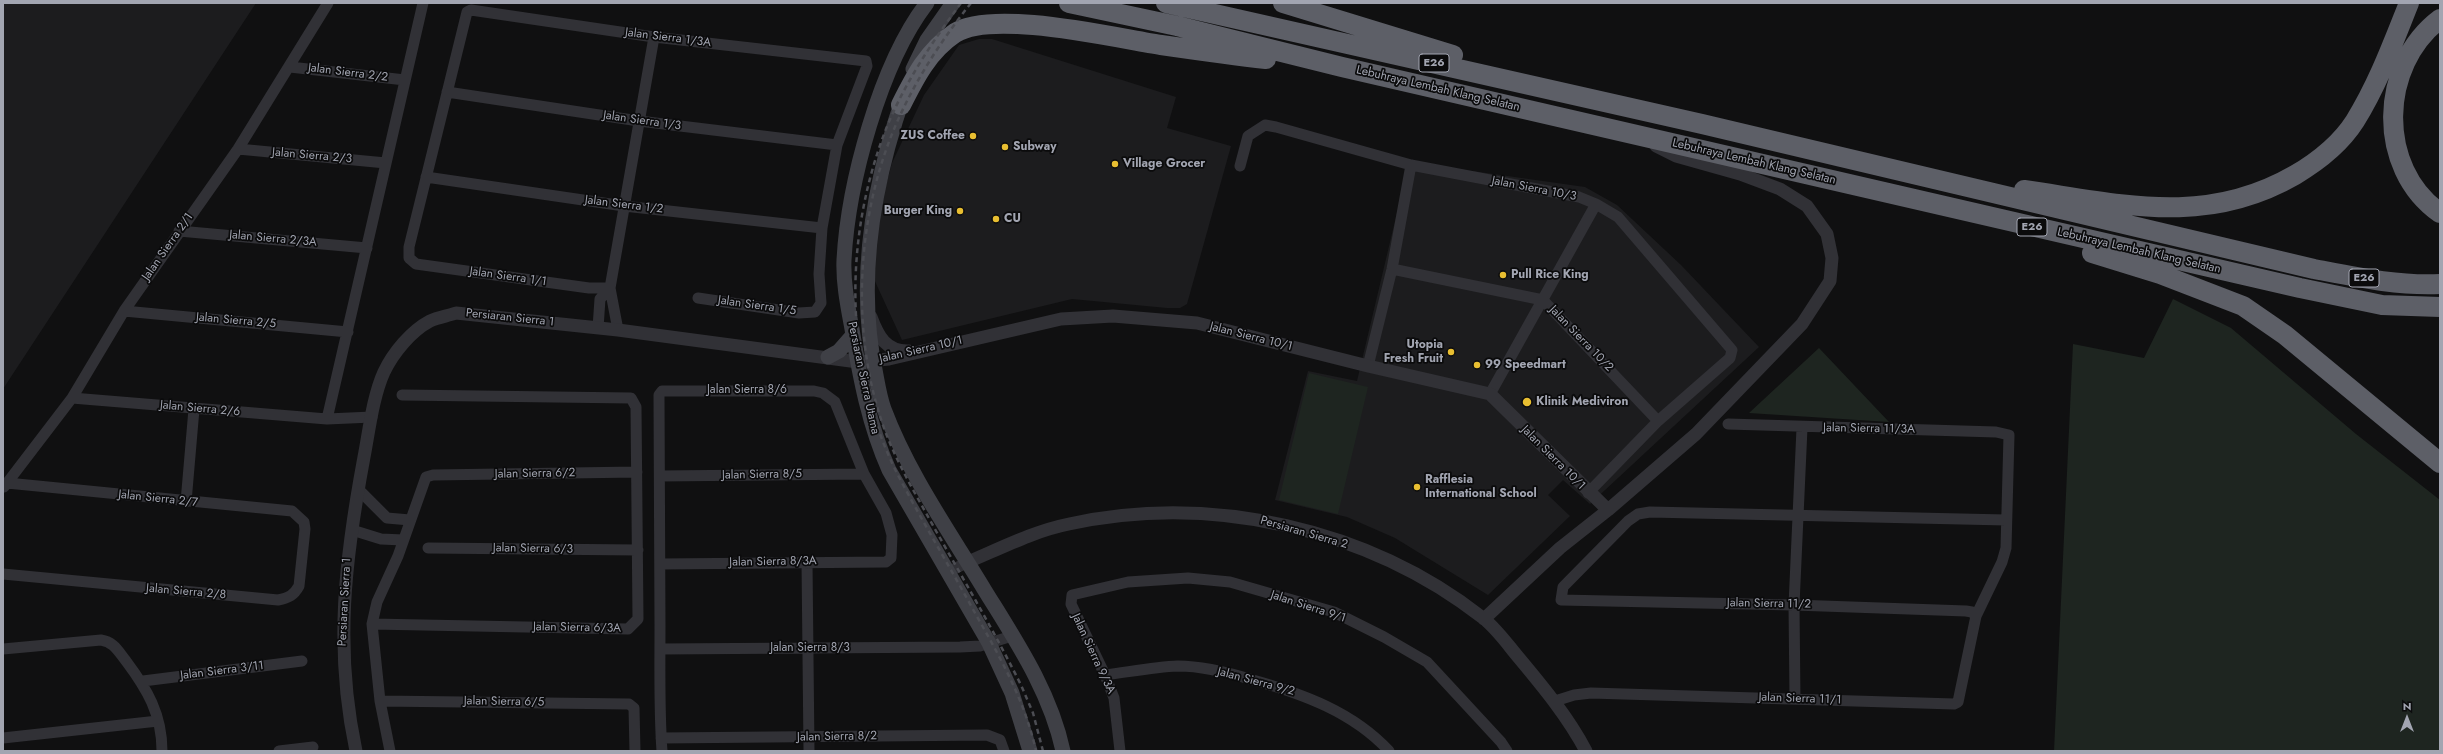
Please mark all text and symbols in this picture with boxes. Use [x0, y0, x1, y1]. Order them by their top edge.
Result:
street label: Jalan Sierra 1/3A [624, 26, 712, 50]
road number: E26 [1419, 54, 1449, 72]
street label: Jalan Sierra 2/2 [307, 61, 389, 85]
street label: Lebuhraya Lembah Klang Selatan [1355, 63, 1521, 115]
street label: Jalan Sierra 1/3 [602, 108, 682, 134]
place label: ZUS Coffee [901, 129, 965, 143]
marker: ZUS Coffee [968, 131, 978, 141]
street label: Lebuhraya Lembah Klang Selatan [1671, 136, 1837, 188]
place label: Subway [1013, 140, 1056, 154]
marker: Subway [1000, 142, 1010, 152]
street label: Jalan Sierra 2/3 [271, 145, 353, 167]
place label: Village Grocer [1123, 157, 1205, 171]
marker: Village Grocer [1110, 159, 1120, 169]
street label: Jalan Sierra 10/3 [1490, 174, 1578, 204]
street label: Jalan Sierra 1/2 [584, 193, 664, 217]
place label: Burger King [884, 204, 952, 218]
marker: Burger King [955, 206, 965, 216]
street label: Jalan Sierra 2/1 [139, 211, 197, 283]
place label: CU [1004, 212, 1021, 226]
marker: CU [991, 214, 1001, 224]
road number: E26 [2017, 218, 2047, 236]
street label: Lebuhraya Lembah Klang Selatan [2056, 225, 2222, 277]
street label: Jalan Sierra 2/3A [229, 228, 317, 250]
street label: Jalan Sierra 1/1 [469, 264, 547, 290]
place label: Pull Rice King [1511, 268, 1589, 282]
road number: E26 [2349, 269, 2379, 287]
marker: Pull Rice King [1498, 270, 1508, 280]
street label: Jalan Sierra 1/5 [717, 293, 797, 319]
street label: Jalan Sierra 10/2 [1546, 303, 1616, 375]
street label: Persiaran Sierra 1 [465, 306, 555, 330]
street label: Jalan Sierra 2/5 [195, 310, 277, 332]
street label: Persiaran Sierra Utama [844, 320, 882, 436]
street label: Jalan Sierra 10/1 [1208, 320, 1294, 354]
street label: Jalan Sierra 10/1 [878, 333, 964, 367]
place label: Utopia Fresh Fruit [1384, 338, 1443, 366]
marker: Utopia Fresh Fruit [1446, 347, 1456, 357]
place label: 99 Speedmart [1485, 358, 1566, 372]
marker: 99 Speedmart [1472, 360, 1482, 370]
street label: Jalan Sierra 8/6 [707, 383, 787, 397]
place label: Klinik Mediviron [1536, 395, 1628, 409]
marker: Klinik Mediviron [1521, 396, 1533, 408]
street label: Jalan Sierra 2/6 [159, 398, 241, 420]
street label: Jalan Sierra 11/3A [1823, 421, 1915, 437]
street label: Jalan Sierra 10/1 [1518, 423, 1588, 493]
street label: Jalan Sierra 6/2 [495, 466, 575, 482]
street label: Jalan Sierra 8/5 [722, 467, 802, 483]
place label: Rafflesia International School [1425, 473, 1537, 501]
marker: Rafflesia International School [1412, 482, 1422, 492]
street label: Jalan Sierra 2/7 [118, 488, 198, 510]
street label: Persiaran Sierra 2 [1259, 514, 1349, 552]
street label: Jalan Sierra 6/3 [493, 541, 573, 557]
street label: Jalan Sierra 8/3A [729, 554, 817, 570]
street label: Persiaran Sierra 1 [335, 557, 355, 647]
street label: Jalan Sierra 2/8 [145, 581, 227, 603]
street label: Jalan Sierra 9/1 [1269, 588, 1347, 626]
street label: Jalan Sierra 11/2 [1727, 596, 1811, 612]
street label: Jalan Sierra 9/3A [1068, 611, 1118, 697]
street label: Jalan Sierra 6/3A [533, 620, 621, 636]
street label: Jalan Sierra 8/3 [770, 641, 850, 655]
street label: Jalan Sierra 3/11 [179, 659, 265, 683]
street label: Jalan Sierra 9/2 [1216, 665, 1296, 699]
street label: Jalan Sierra 11/1 [1758, 690, 1842, 708]
street label: Jalan Sierra 6/5 [464, 694, 544, 710]
north arrow [2387, 698, 2427, 738]
text: N [2403, 698, 2411, 714]
street label: Jalan Sierra 8/2 [797, 729, 877, 745]

